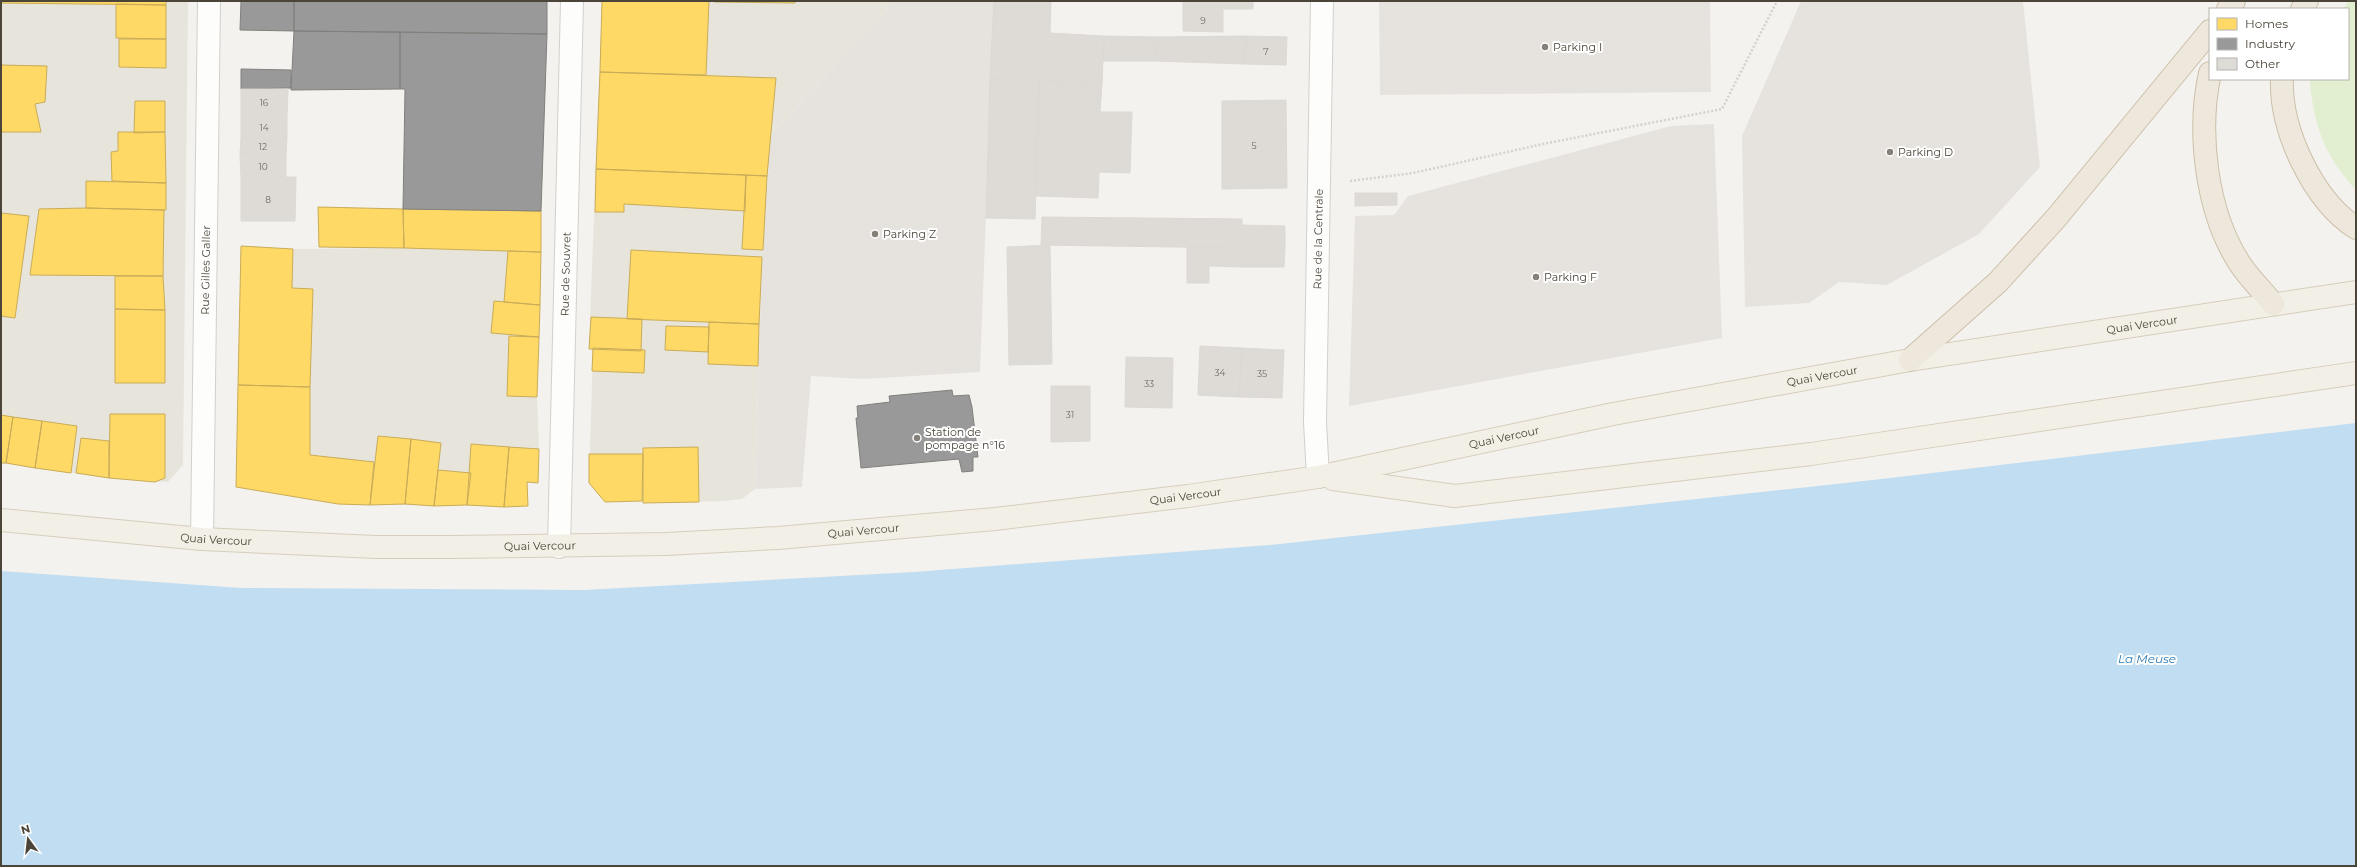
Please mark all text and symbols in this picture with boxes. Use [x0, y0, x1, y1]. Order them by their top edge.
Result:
legend [2209, 8, 2349, 80]
house number: 9 [1200, 15, 1206, 26]
text: Homes [2245, 16, 2288, 31]
text: Industry [2245, 36, 2295, 51]
place label: Parking I [1553, 40, 1602, 54]
marker: Parking I [1540, 42, 1550, 52]
house number: 7 [1263, 46, 1269, 57]
text: Other [2245, 56, 2280, 71]
house number: 16 [260, 97, 269, 108]
house number: 14 [259, 122, 269, 133]
house number: 5 [1251, 140, 1257, 151]
house number: 12 [259, 141, 267, 152]
place label: Parking D [1898, 145, 1953, 159]
marker: Parking D [1885, 147, 1895, 157]
house number: 10 [258, 161, 268, 172]
street label: Rue de la Centrale [1310, 188, 1326, 289]
house number: 8 [265, 194, 271, 205]
street label: Rue Gilles Galler [198, 225, 213, 315]
place label: Parking Z [883, 227, 936, 241]
marker: Parking Z [870, 229, 880, 239]
street label: Rue de Souvret [557, 231, 574, 316]
place label: Parking F [1544, 270, 1597, 284]
marker: Parking F [1531, 272, 1541, 282]
street label: Quai Vercour [2105, 312, 2179, 337]
street label: Quai Vercour [1785, 363, 1859, 389]
house number: 34 [1214, 367, 1226, 378]
house number: 35 [1257, 368, 1267, 379]
house number: 33 [1144, 378, 1154, 389]
house number: 31 [1066, 409, 1074, 420]
street label: Quai Vercour [1467, 423, 1541, 452]
place label: Station de pompage n°16 [925, 425, 1005, 452]
marker: Station de pompage n°16 [912, 433, 922, 443]
street label: Quai Vercour [1149, 484, 1222, 507]
street label: Quai Vercour [827, 520, 900, 541]
street label: Quai Vercour [180, 530, 252, 548]
street label: Quai Vercour [504, 538, 576, 553]
water label: La Meuse [2118, 651, 2176, 666]
north arrow [8, 819, 48, 859]
text: N [19, 821, 32, 837]

